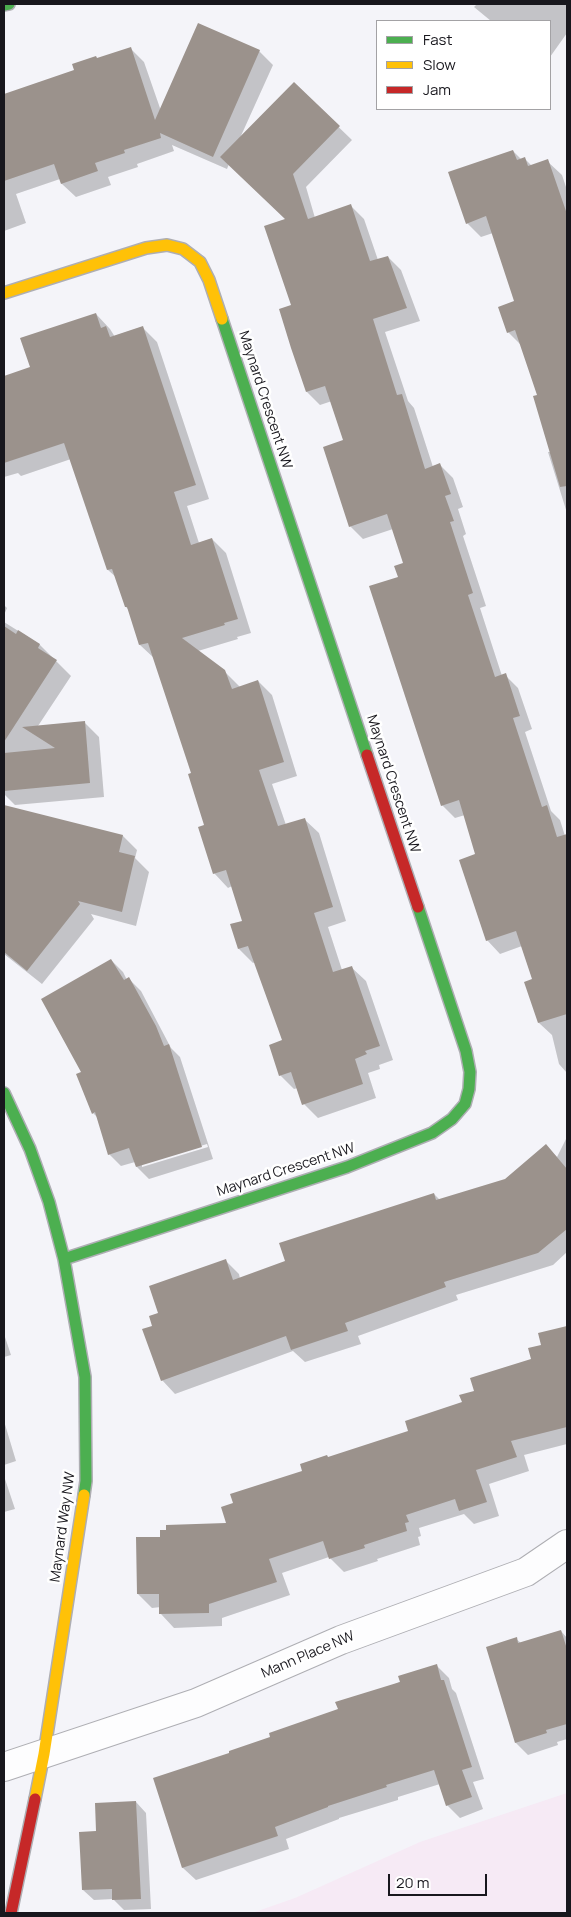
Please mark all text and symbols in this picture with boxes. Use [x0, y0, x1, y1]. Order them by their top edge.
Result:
legend [376, 20, 551, 110]
text: Fast [423, 29, 452, 50]
text: Slow [423, 54, 456, 75]
text: Jam [423, 79, 451, 100]
street label: Maynard Crescent NW [235, 329, 295, 471]
street label: Maynard Crescent NW [363, 713, 423, 855]
street label: Maynard Crescent NW [215, 1140, 357, 1200]
street label: Maynard Way NW [47, 1471, 79, 1583]
street label: Mann Place NW [259, 1628, 357, 1682]
scale bar [391, 1864, 490, 1896]
text: 20 m [396, 1872, 429, 1893]

